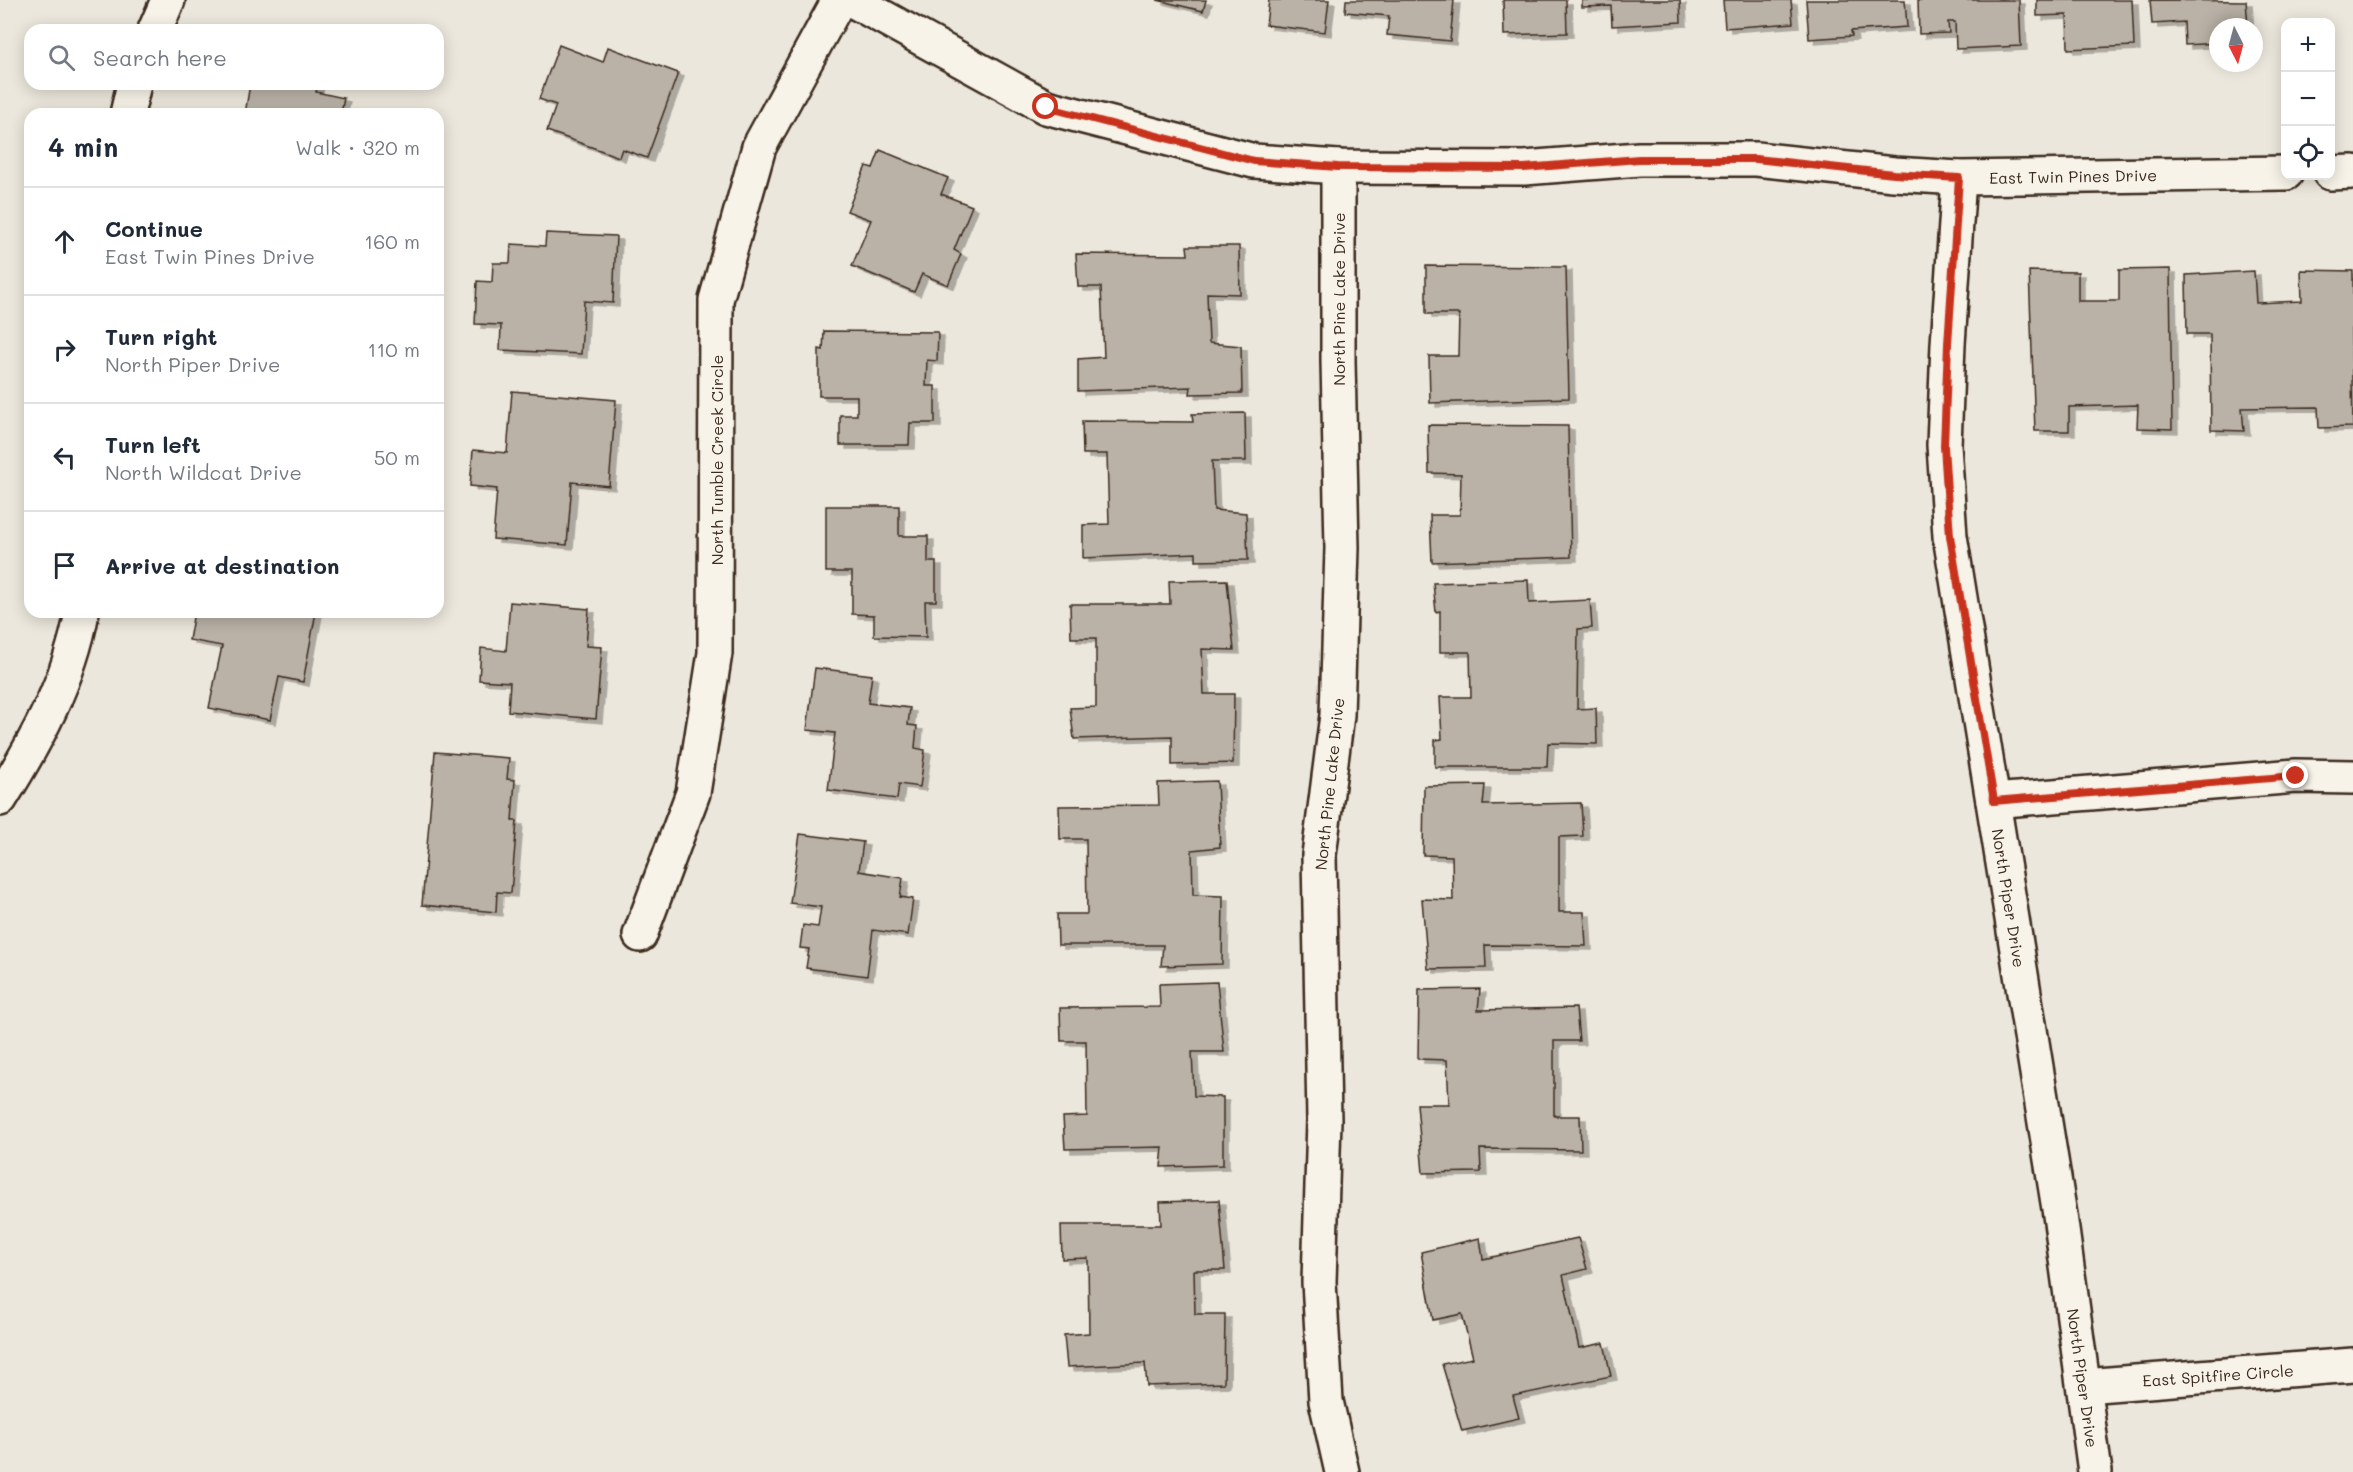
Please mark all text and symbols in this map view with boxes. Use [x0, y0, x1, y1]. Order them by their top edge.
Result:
north arrow [2209, 18, 2263, 72]
map controls [2281, 18, 2335, 180]
button: + [2281, 18, 2335, 72]
search box [24, 24, 444, 90]
icon: search [45, 41, 78, 74]
text: Search here [93, 43, 227, 72]
button: − [2281, 72, 2335, 126]
route start [1032, 93, 1058, 119]
button: locate [2281, 126, 2335, 180]
text: 4 min [48, 130, 118, 164]
text: Walk · 320 m [295, 134, 420, 160]
street label: East Twin Pines Drive [1989, 164, 2157, 188]
street label: North Pine Lake Drive [1328, 212, 1349, 386]
text: Continue [105, 214, 203, 243]
icon: ahead [48, 225, 81, 258]
text: 160 m [364, 228, 420, 254]
text: East Twin Pines Drive [105, 243, 315, 269]
text: Turn right [105, 322, 217, 351]
icon: right [48, 333, 81, 366]
text: 110 m [367, 336, 420, 362]
text: North Piper Drive [105, 351, 281, 377]
street label: North Tumble Creek Circle [706, 355, 727, 565]
text: Turn left [105, 430, 201, 459]
icon: left [48, 441, 81, 474]
text: 50 m [374, 444, 420, 470]
text: North Wildcat Drive [105, 459, 302, 485]
icon: arrive [48, 549, 81, 582]
text: Arrive at destination [105, 551, 340, 580]
street label: North Pine Lake Drive [1310, 697, 1348, 871]
route end [2282, 762, 2308, 788]
street label: North Piper Drive [1988, 827, 2030, 969]
street label: North Piper Drive [2063, 1307, 2103, 1449]
street label: East Spitfire Circle [2142, 1359, 2294, 1391]

